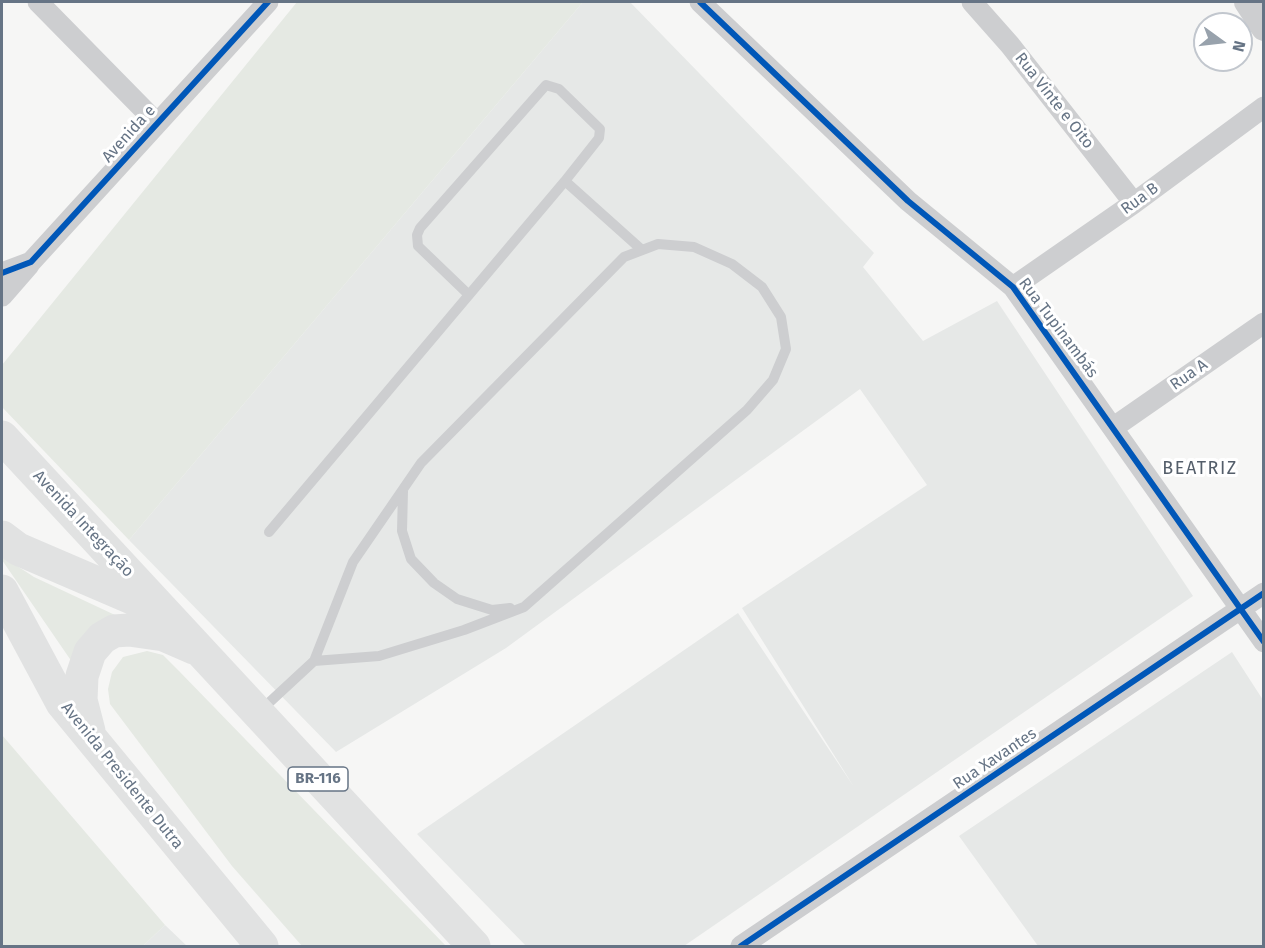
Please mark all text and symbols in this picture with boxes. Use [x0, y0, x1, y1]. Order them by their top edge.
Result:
north arrow [1193, 12, 1253, 72]
text: N [1228, 39, 1249, 54]
street label: Rua Vinte e Oito [1011, 49, 1097, 153]
street label: Avenida e [98, 101, 160, 167]
street label: Rua B [1118, 179, 1162, 219]
street label: Rua Tupinambás [1014, 274, 1102, 382]
street label: Rua A [1167, 355, 1211, 395]
district label: BEATRIZ [1162, 458, 1238, 480]
street label: Avenida Integração [29, 467, 137, 581]
street label: Avenida Presidente Dutra [57, 699, 187, 853]
street label: Rua Xavantes [950, 724, 1040, 794]
road number: BR-116 [288, 767, 348, 791]

